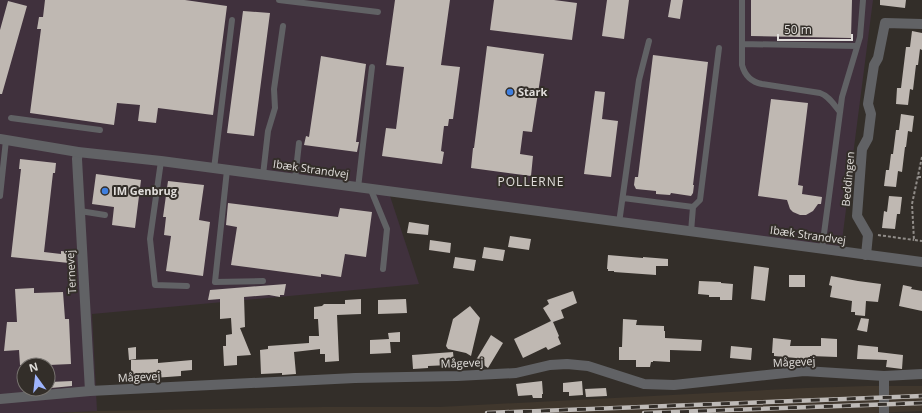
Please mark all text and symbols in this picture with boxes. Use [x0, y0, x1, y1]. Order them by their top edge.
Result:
scale bar [778, 16, 852, 42]
text: 50 m [784, 21, 812, 38]
place label: Stark [518, 84, 547, 99]
marker: Stark [505, 87, 515, 97]
street label: Beddingen [838, 151, 857, 207]
street label: Ibæk Strandvej [272, 156, 350, 181]
district label: POLLERNE [498, 173, 564, 190]
place label: IM Genbrug [113, 183, 178, 198]
marker: IM Genbrug [100, 186, 110, 196]
street label: Ibæk Strandvej [769, 222, 847, 247]
street label: Ternevej [62, 250, 79, 294]
street label: Mågevej [772, 353, 816, 370]
street label: Mågevej [440, 354, 484, 371]
north arrow [16, 357, 56, 397]
text: N [27, 358, 40, 375]
street label: Mågevej [117, 368, 161, 385]

